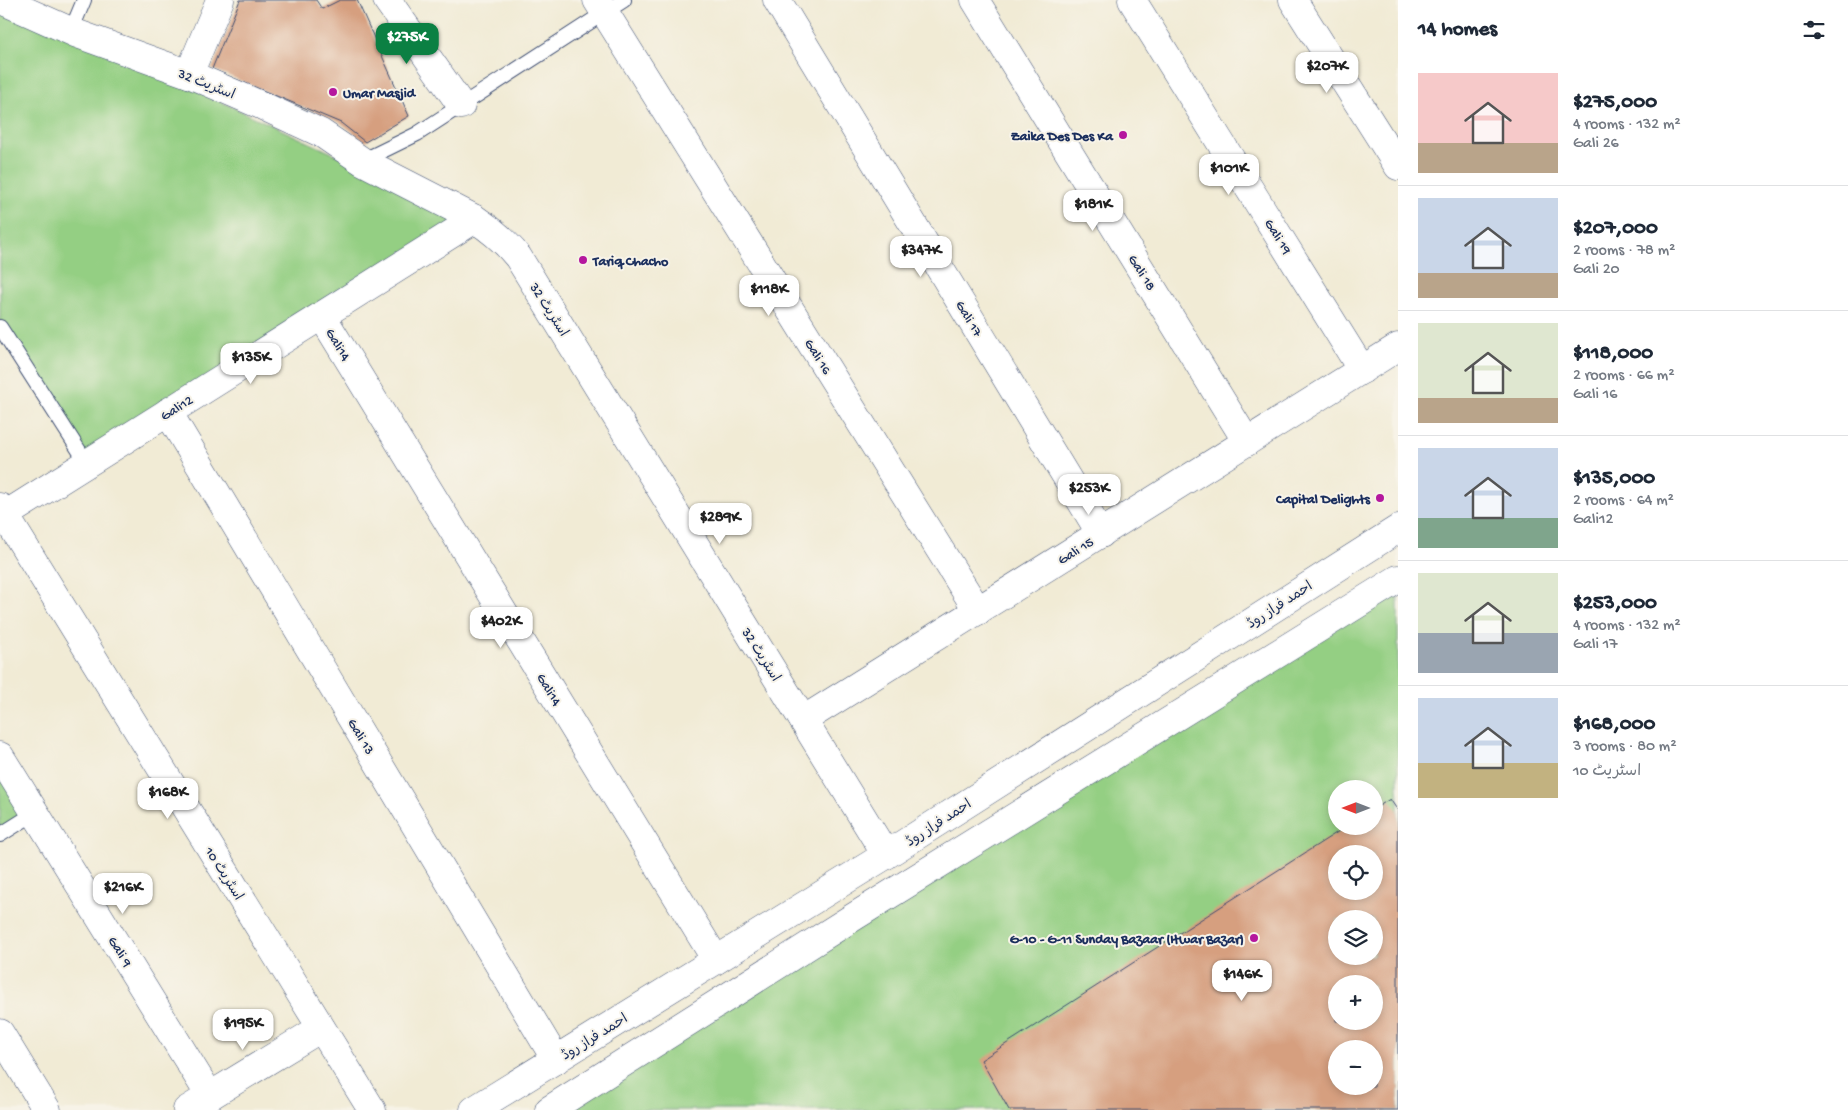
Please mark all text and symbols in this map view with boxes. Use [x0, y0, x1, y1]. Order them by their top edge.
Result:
icon: filters [1800, 16, 1828, 44]
text: 14 homes [1418, 18, 1497, 43]
pin: $275K [372, 22, 442, 65]
text: $275K [387, 29, 427, 48]
pin: $207K [1292, 52, 1362, 94]
text: $207K [1306, 58, 1348, 77]
street label: اسٹریٹ 32 [174, 66, 237, 104]
marker: Umar Masjid [327, 86, 339, 98]
place label: Umar Masjid [343, 86, 417, 103]
text: $275,000 [1573, 91, 1657, 116]
icon: home [1458, 93, 1518, 153]
text: 4 rooms · 132 m² [1573, 116, 1681, 135]
place label: Zaika Des Des Ka [1011, 129, 1114, 146]
marker: Zaika Des Des Ka [1117, 129, 1129, 141]
text: Gali 26 [1573, 135, 1619, 154]
pin: $101K [1194, 154, 1264, 196]
text: $101K [1210, 160, 1248, 179]
pin: $181K [1058, 190, 1128, 232]
text: $181K [1074, 196, 1112, 215]
street label: Gali 19 [1259, 216, 1294, 258]
text: $207,000 [1573, 217, 1658, 242]
icon: home [1458, 218, 1518, 278]
pin: $347K [886, 236, 956, 278]
text: $347K [901, 242, 941, 261]
text: 2 rooms · 78 m² [1573, 242, 1675, 261]
street label: Gali 18 [1123, 252, 1159, 295]
marker: Tariq Chacho [577, 254, 589, 266]
place label: Tariq Chacho [592, 254, 669, 271]
text: Gali 20 [1573, 261, 1620, 280]
pin: $118K [734, 274, 804, 317]
street label: اسٹریٹ 32 [524, 279, 571, 340]
text: $118K [750, 281, 788, 300]
street label: Gali 17 [951, 298, 986, 341]
street label: Gali14 [321, 326, 353, 365]
street label: Gali 16 [799, 336, 835, 379]
pin: $135K [216, 342, 286, 385]
text: $118,000 [1573, 342, 1653, 367]
icon: home [1458, 343, 1518, 403]
text: $135K [231, 349, 271, 368]
text: 2 rooms · 66 m² [1573, 367, 1674, 386]
text: Gali 16 [1573, 386, 1617, 405]
street label: Gali12 [158, 393, 197, 426]
text: $135,000 [1573, 467, 1655, 492]
icon: home [1458, 468, 1518, 528]
pin: $253K [1054, 474, 1124, 516]
text: $253K [1069, 480, 1109, 499]
place label: Capital Delights [1275, 492, 1371, 509]
marker: Capital Delights [1374, 492, 1386, 504]
text: 2 rooms · 64 m² [1573, 492, 1674, 511]
pin: $289K [685, 502, 755, 545]
text: $289K [700, 509, 740, 528]
text: Gali12 [1573, 511, 1613, 530]
street label: Gali 15 [1055, 535, 1097, 570]
street label: احمد فراز روڈ [1244, 578, 1316, 634]
text: $253,000 [1573, 592, 1657, 617]
icon: home [1458, 593, 1518, 653]
pin: $402K [466, 606, 536, 649]
text: $402K [481, 613, 521, 632]
text: 4 rooms · 132 m² [1573, 617, 1681, 636]
street label: اسٹریٹ 32 [736, 624, 783, 685]
text: Gali 17 [1573, 636, 1618, 655]
street label: Gali14 [532, 671, 564, 710]
text: $168,000 [1573, 713, 1655, 738]
street label: Gali 13 [343, 716, 377, 758]
icon: home [1458, 718, 1518, 778]
text: 3 rooms · 80 m² [1573, 738, 1677, 757]
text: اسٹریٹ 10 [1573, 763, 1641, 782]
pin: $168K [133, 778, 203, 820]
north arrow [1328, 780, 1382, 835]
map controls [1328, 780, 1383, 1095]
text: $168K [148, 784, 188, 803]
street label: احمد فراز روڈ [903, 796, 975, 852]
street label: اسٹریٹ 10 [199, 844, 246, 904]
button: locate [1328, 845, 1383, 900]
pin: $216K [88, 872, 158, 915]
text: $216K [104, 879, 142, 898]
button: layers [1328, 910, 1383, 965]
place label: G-10 - G-11 Sunday Bazaar (Itwar Bazar) [1010, 932, 1244, 949]
marker: G-10 - G-11 Sunday Bazaar (Itwar Bazar) [1248, 932, 1260, 944]
street label: Gali 9 [103, 934, 135, 971]
pin: $146K [1207, 960, 1277, 1002]
text: $146K [1223, 966, 1261, 985]
button: + [1328, 975, 1383, 1030]
pin: $195K [208, 1008, 278, 1051]
street label: احمد فراز روڈ [559, 1010, 632, 1065]
text: $195K [224, 1015, 262, 1034]
button: − [1328, 1040, 1383, 1095]

